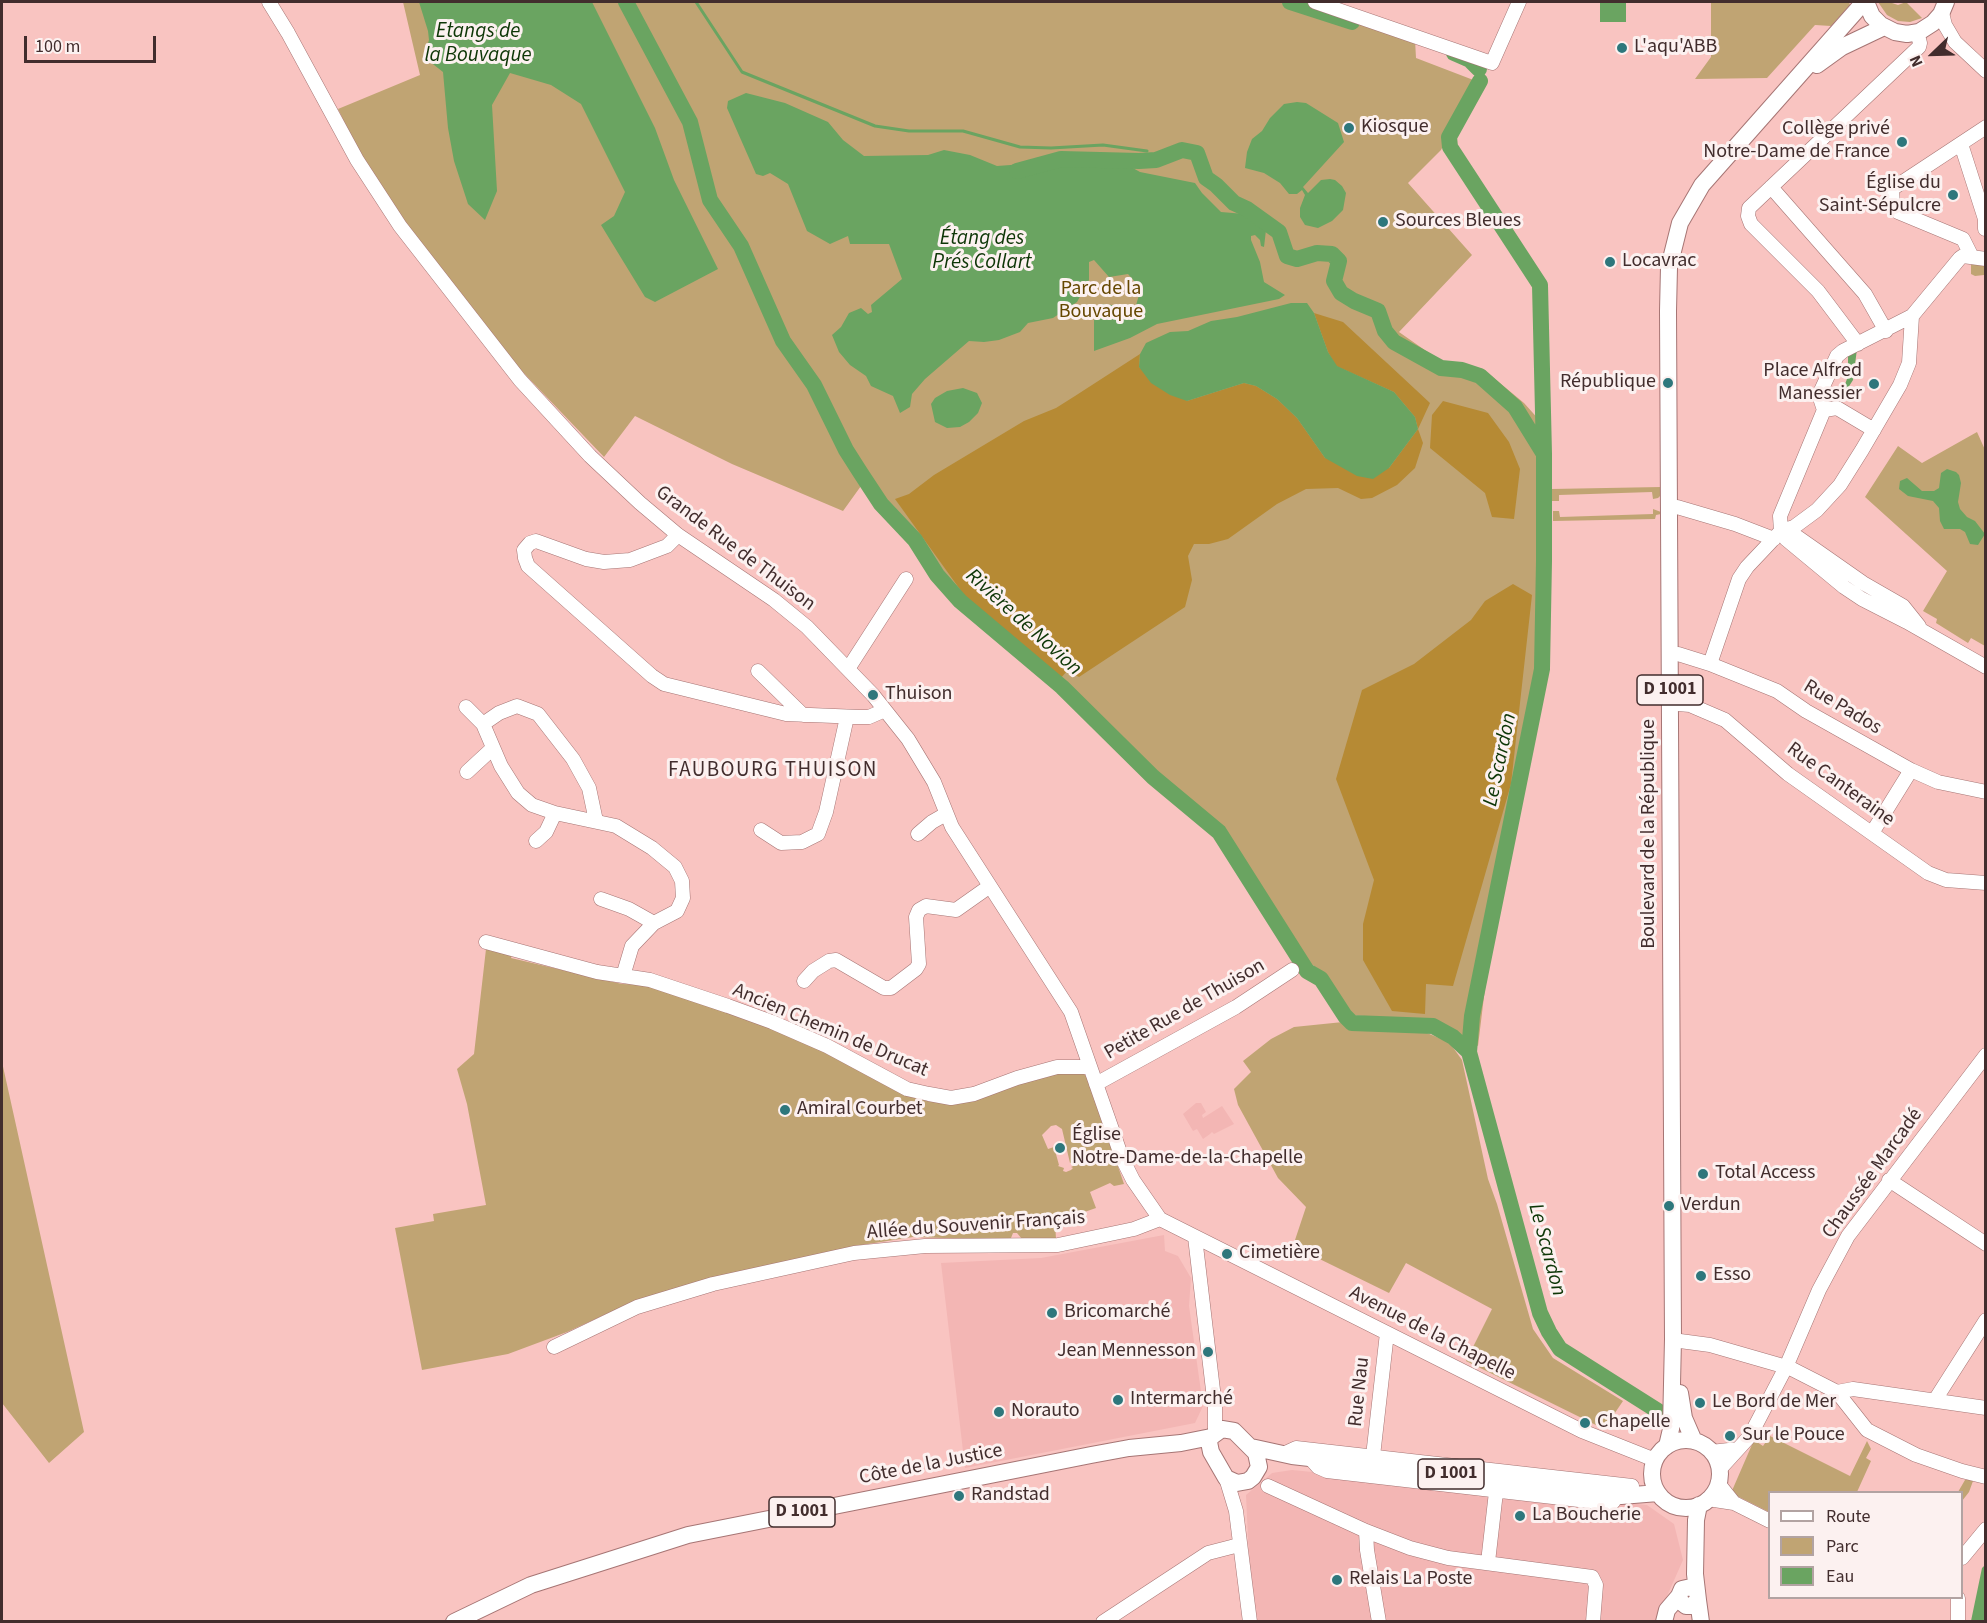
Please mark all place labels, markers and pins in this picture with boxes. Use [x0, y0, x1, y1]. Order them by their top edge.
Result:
place label: L'aqu'ABB [1634, 36, 1717, 60]
marker: L'aqu'ABB [1615, 41, 1629, 55]
place label: Kiosque [1361, 116, 1429, 140]
place label: Collège privé Notre-Dame de France [1703, 118, 1890, 165]
marker: Kiosque [1342, 121, 1356, 135]
marker: Collège privé Notre-Dame de France [1895, 135, 1909, 149]
place label: Église du Saint-Sépulcre [1819, 172, 1941, 219]
marker: Église du Saint-Sépulcre [1946, 188, 1960, 202]
place label: Sources Bleues [1395, 210, 1521, 234]
marker: Sources Bleues [1376, 215, 1390, 229]
place label: Locavrac [1622, 250, 1696, 274]
marker: Locavrac [1603, 255, 1617, 269]
place label: Place Alfred Manessier [1763, 360, 1862, 407]
place label: République [1560, 371, 1656, 395]
marker: République [1661, 376, 1675, 390]
marker: Place Alfred Manessier [1867, 377, 1881, 391]
place label: Thuison [885, 683, 953, 707]
marker: Thuison [866, 688, 880, 702]
place label: Amiral Courbet [797, 1098, 923, 1122]
marker: Amiral Courbet [778, 1103, 792, 1117]
place label: Église Notre-Dame-de-la-Chapelle [1072, 1124, 1303, 1171]
marker: Église Notre-Dame-de-la-Chapelle [1053, 1141, 1067, 1155]
place label: Total Access [1715, 1162, 1815, 1186]
marker: Total Access [1696, 1167, 1710, 1181]
place label: Verdun [1681, 1194, 1741, 1218]
marker: Verdun [1662, 1199, 1676, 1213]
place label: Cimetière [1239, 1242, 1320, 1266]
marker: Cimetière [1220, 1247, 1234, 1261]
place label: Esso [1713, 1264, 1751, 1288]
marker: Esso [1694, 1269, 1708, 1283]
place label: Bricomarché [1064, 1301, 1170, 1325]
marker: Bricomarché [1045, 1306, 1059, 1320]
place label: Jean Mennesson [1057, 1340, 1196, 1364]
marker: Jean Mennesson [1201, 1345, 1215, 1359]
place label: Intermarché [1130, 1388, 1233, 1412]
place label: Le Bord de Mer [1712, 1391, 1836, 1415]
marker: Intermarché [1111, 1393, 1125, 1407]
marker: Le Bord de Mer [1693, 1396, 1707, 1410]
place label: Norauto [1011, 1400, 1080, 1424]
marker: Norauto [992, 1405, 1006, 1419]
place label: Chapelle [1597, 1411, 1671, 1435]
marker: Chapelle [1578, 1416, 1592, 1430]
place label: Sur le Pouce [1742, 1424, 1845, 1448]
marker: Sur le Pouce [1723, 1429, 1737, 1443]
place label: Randstad [971, 1484, 1050, 1508]
marker: Randstad [952, 1489, 966, 1503]
place label: La Boucherie [1532, 1504, 1641, 1528]
marker: La Boucherie [1513, 1509, 1527, 1523]
place label: Relais La Poste [1349, 1568, 1472, 1592]
marker: Relais La Poste [1330, 1573, 1344, 1587]

